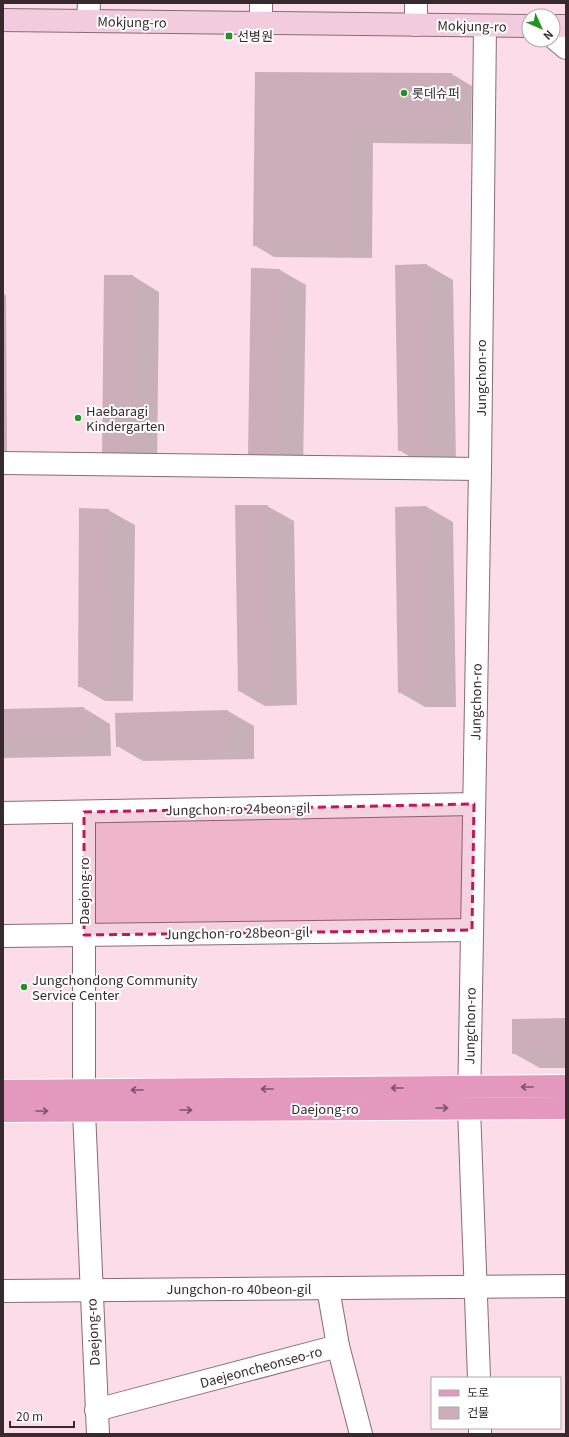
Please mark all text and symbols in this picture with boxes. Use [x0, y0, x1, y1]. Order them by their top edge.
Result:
north arrow [521, 8, 561, 48]
street label: Mokjung-ro [97, 11, 167, 32]
street label: Mokjung-ro [437, 15, 507, 36]
place label: 선병원 [237, 26, 273, 45]
text: N [540, 27, 557, 44]
marker: 선병원 [224, 31, 234, 41]
place label: 롯데슈퍼 [412, 83, 460, 102]
marker: 롯데슈퍼 [399, 88, 409, 98]
street label: Jungchon-ro [471, 339, 490, 417]
place label: Haebaragi Kindergarten [86, 401, 165, 435]
marker: Haebaragi Kindergarten [73, 413, 83, 423]
street label: Jungchon-ro [465, 663, 486, 741]
street label: Jungchon-ro 24beon-gil [165, 798, 311, 819]
street label: Daejong-ro [74, 857, 93, 925]
street label: Jungchon-ro 28beon-gil [164, 922, 310, 943]
place label: Jungchondong Community Service Center [32, 970, 198, 1004]
marker: Jungchondong Community Service Center [19, 982, 29, 992]
street label: Jungchon-ro [459, 987, 480, 1065]
one-way arrow [521, 1083, 534, 1091]
one-way arrow [391, 1084, 404, 1092]
one-way arrow [261, 1085, 274, 1093]
one-way arrow [131, 1086, 144, 1094]
street label: Daejong-ro [291, 1099, 359, 1118]
one-way arrow [435, 1104, 448, 1112]
one-way arrow [179, 1106, 192, 1114]
one-way arrow [35, 1107, 48, 1115]
street label: Jungchon-ro 40beon-gil [167, 1279, 312, 1298]
street label: Daejong-ro [81, 1298, 104, 1366]
street label: Daejeoncheonseo-ro [198, 1341, 324, 1392]
legend [431, 1377, 561, 1429]
text: 도로 [467, 1383, 489, 1400]
scale bar [10, 1403, 74, 1429]
text: 건물 [467, 1403, 489, 1420]
text: 20 m [16, 1407, 43, 1424]

